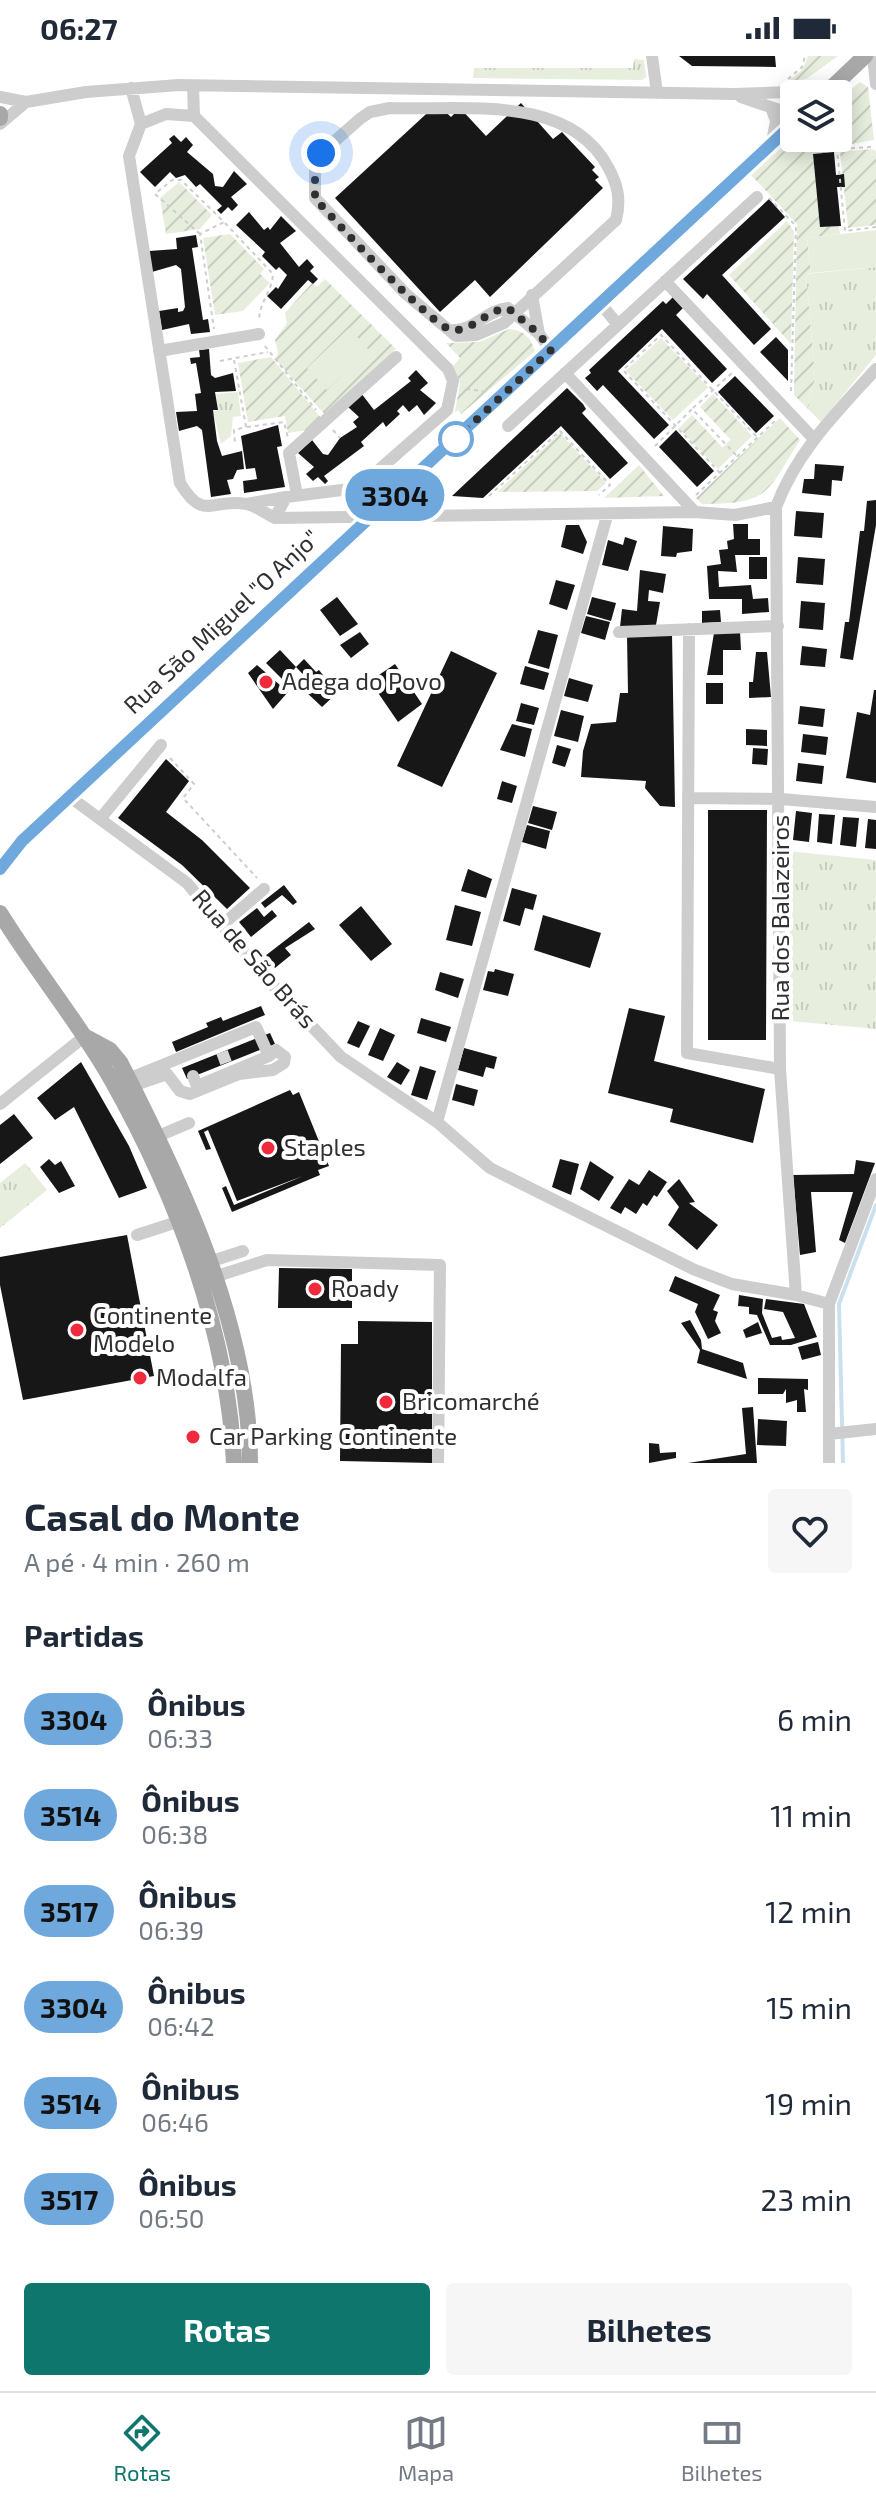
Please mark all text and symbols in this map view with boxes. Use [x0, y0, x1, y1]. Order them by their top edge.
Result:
text: 06:27 [40, 10, 118, 46]
map controls [780, 80, 852, 152]
button: layers [780, 80, 852, 152]
your location [301, 133, 341, 173]
unlabelled marker [439, 422, 473, 456]
line badge: 3304 [339, 469, 451, 521]
text: 3304 [361, 478, 429, 512]
street label: Rua São Miguel "O Anjo" [117, 523, 325, 719]
place label: Adega do Povo [282, 666, 442, 695]
marker: Adega do Povo [257, 673, 275, 691]
street label: Rua dos Balazeiros [765, 815, 794, 1021]
street label: Rua de São Brás [187, 883, 323, 1033]
place label: Staples [284, 1132, 366, 1161]
marker: Staples [259, 1139, 277, 1157]
place label: Roady [331, 1273, 399, 1302]
marker: Roady [306, 1280, 324, 1298]
place label: Continente Modelo [93, 1300, 212, 1357]
marker: Continente Modelo [68, 1321, 86, 1339]
place label: Modalfa [156, 1362, 247, 1391]
marker: Modalfa [131, 1369, 149, 1387]
place label: Bricomarché [402, 1386, 540, 1415]
marker: Bricomarché [377, 1393, 395, 1411]
place label: Car Parking Continente [209, 1421, 457, 1450]
marker: Car Parking Continente [184, 1428, 202, 1446]
button: heart [768, 1489, 852, 1573]
text: Casal do Monte [24, 1493, 300, 1539]
text: A pé · 4 min · 260 m [24, 1546, 250, 1577]
text: Partidas [24, 1617, 144, 1653]
text: Ônibus [147, 1686, 246, 1722]
text: 6 min [777, 1701, 852, 1737]
text: 3304 [40, 1702, 107, 1736]
text: 06:33 [147, 1722, 213, 1753]
text: Ônibus [141, 1782, 240, 1818]
text: 11 min [770, 1797, 852, 1833]
text: 3514 [40, 1798, 101, 1832]
text: 06:38 [141, 1818, 208, 1849]
text: Ônibus [138, 1878, 237, 1914]
text: 12 min [765, 1893, 852, 1929]
text: 3517 [40, 1894, 98, 1928]
text: 06:39 [138, 1914, 204, 1945]
text: Ônibus [147, 1974, 246, 2010]
text: 15 min [766, 1989, 852, 2025]
text: 3304 [40, 1990, 107, 2024]
text: 06:42 [147, 2010, 215, 2041]
text: Ônibus [141, 2070, 240, 2106]
text: 19 min [765, 2085, 852, 2121]
text: 3514 [40, 2086, 101, 2120]
text: 06:46 [141, 2106, 209, 2137]
text: Ônibus [138, 2166, 237, 2202]
text: 23 min [761, 2181, 852, 2217]
text: 3517 [40, 2182, 98, 2216]
text: 06:50 [138, 2202, 205, 2233]
button: Rotas [24, 2283, 430, 2375]
button: Bilhetes [446, 2283, 852, 2375]
tab: Rotas [113, 2411, 171, 2485]
tab: Mapa [398, 2411, 454, 2485]
tab: Bilhetes [681, 2411, 763, 2485]

